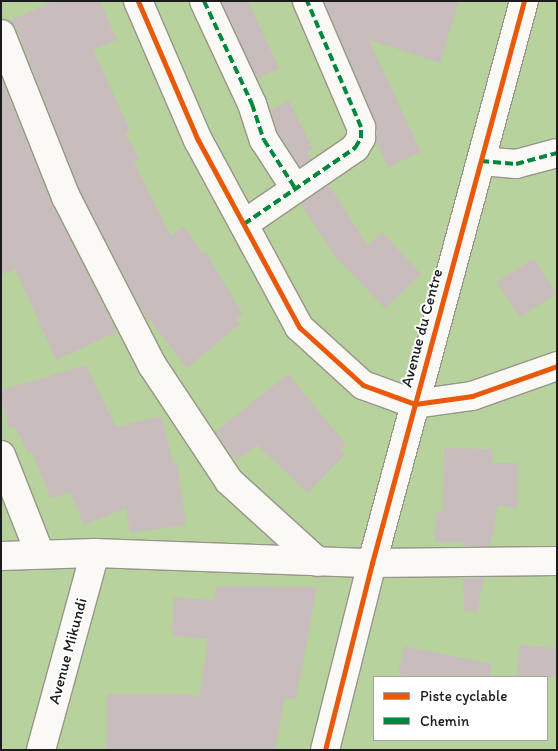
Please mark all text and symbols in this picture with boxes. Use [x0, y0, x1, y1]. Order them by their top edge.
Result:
street label: Avenue du Centre [397, 267, 447, 389]
street label: Avenue Mikundi [45, 596, 91, 706]
legend [373, 676, 548, 741]
text: Piste cyclable [420, 687, 507, 705]
text: Chemin [420, 712, 469, 730]

